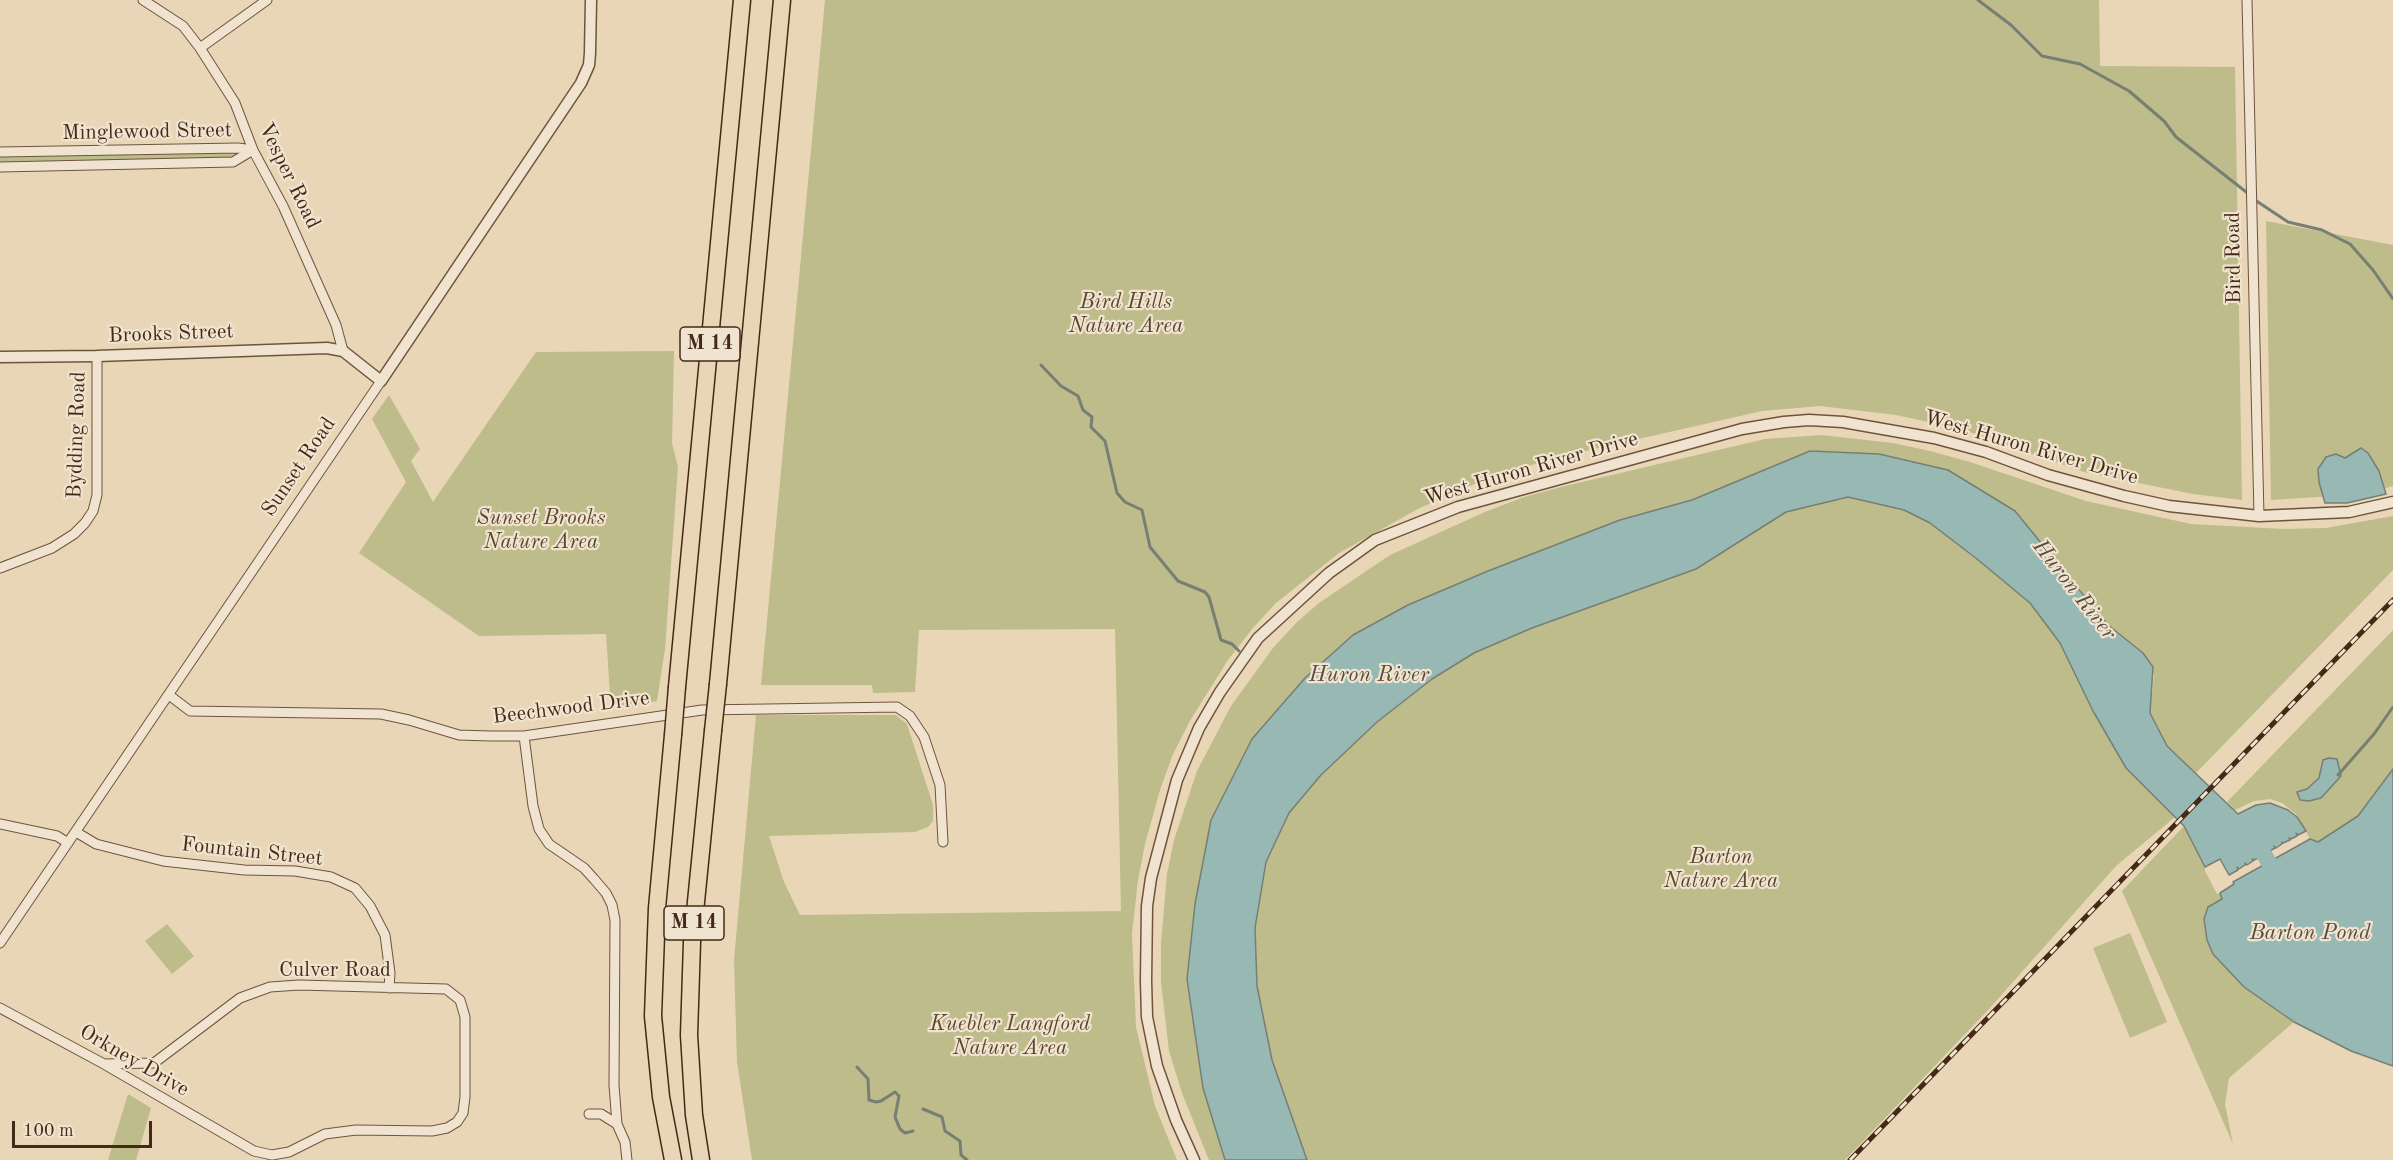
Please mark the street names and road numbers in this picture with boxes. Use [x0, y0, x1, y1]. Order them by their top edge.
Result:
street label: Minglewood Street [62, 118, 232, 146]
street label: Vesper Road [253, 119, 325, 233]
street label: Bird Road [2221, 212, 2247, 304]
street label: Brooks Street [108, 319, 234, 349]
road number: M 14 [680, 327, 740, 361]
street label: Bydding Road [62, 371, 92, 499]
street label: West Huron River Drive [1921, 405, 2141, 491]
street label: Sunset Road [257, 413, 341, 521]
street label: West Huron River Drive [1421, 426, 1641, 512]
street label: Beechwood Drive [491, 686, 651, 730]
street label: Fountain Street [180, 832, 324, 872]
road number: M 14 [664, 906, 724, 940]
street label: Culver Road [279, 957, 391, 983]
street label: Orkney Drive [75, 1019, 193, 1103]

